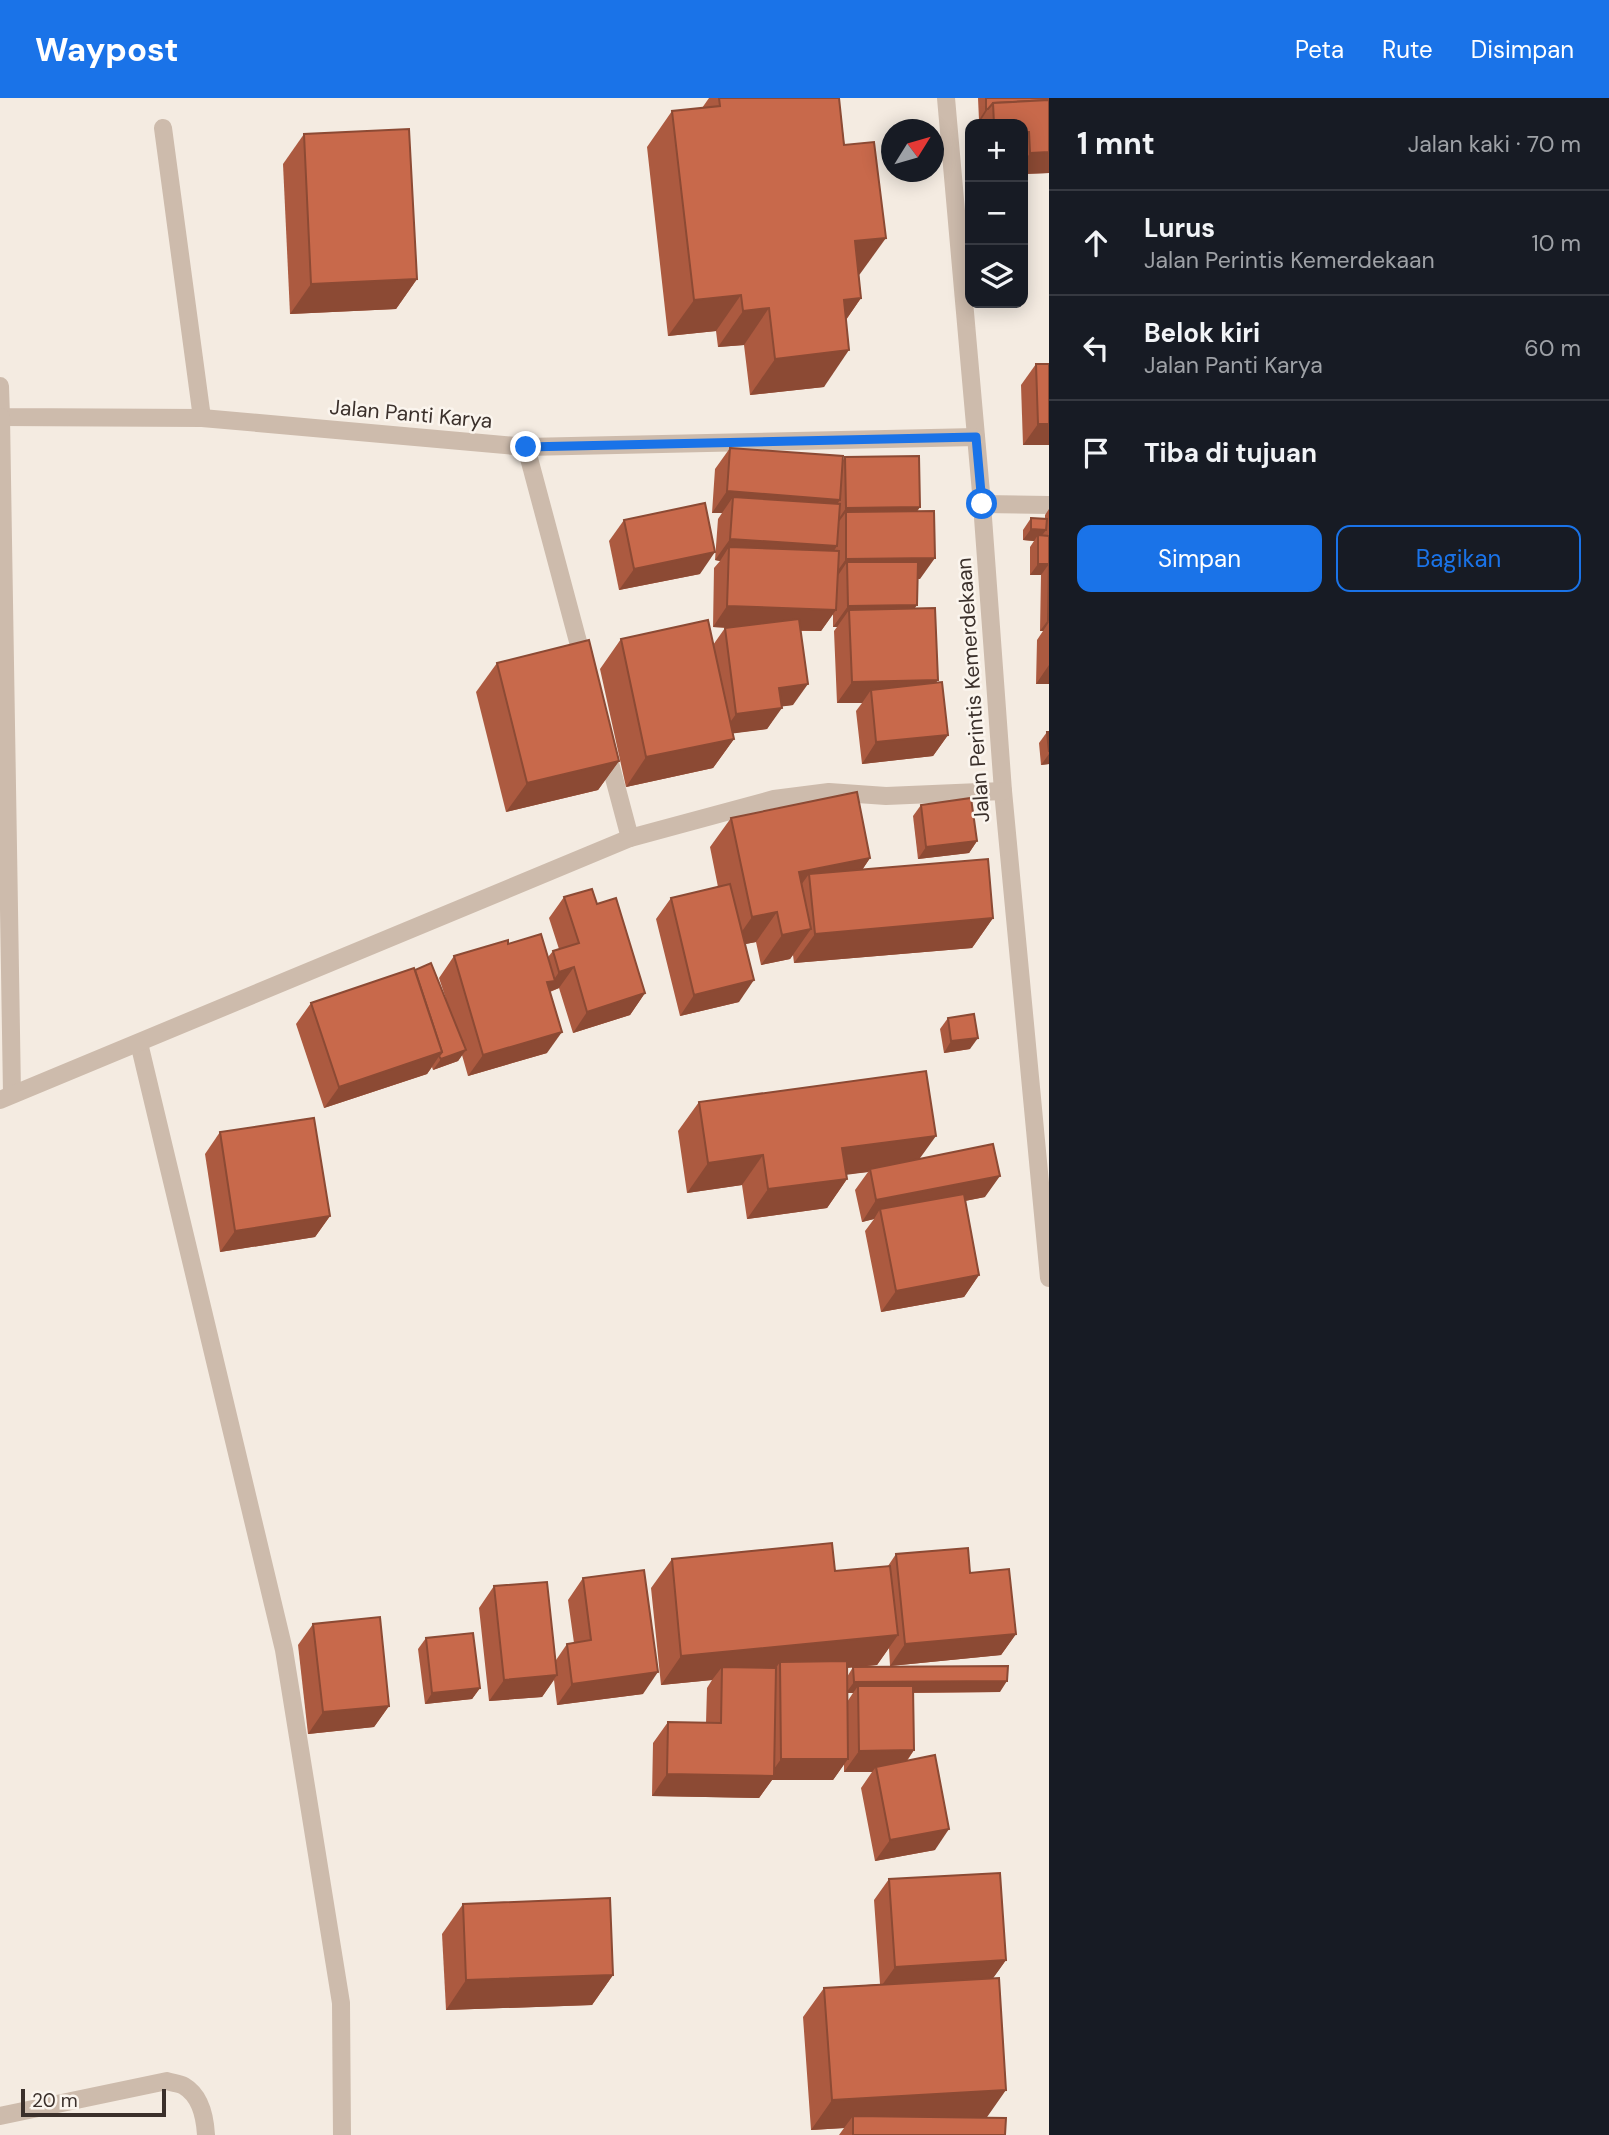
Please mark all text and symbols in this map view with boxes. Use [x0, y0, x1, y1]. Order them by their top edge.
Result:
text: Waypost [35, 28, 178, 71]
text: Peta [1295, 34, 1344, 65]
text: Rute [1382, 34, 1433, 65]
text: Disimpan [1471, 34, 1574, 65]
north arrow [881, 119, 944, 182]
map controls [965, 119, 1028, 308]
button: + [965, 119, 1028, 182]
text: 1 mnt [1077, 124, 1155, 163]
text: Jalan kaki · 70 m [1408, 129, 1581, 159]
button: − [965, 182, 1028, 245]
text: Lurus [1144, 211, 1215, 245]
icon: ahead [1077, 224, 1115, 262]
text: 10 m [1531, 228, 1581, 258]
button: layers [965, 245, 1028, 308]
text: Jalan Perintis Kemerdekaan [1144, 245, 1435, 275]
text: Belok kiri [1144, 316, 1260, 350]
icon: left [1077, 329, 1115, 367]
text: 60 m [1524, 333, 1581, 363]
text: Jalan Panti Karya [1144, 350, 1323, 380]
street label: Jalan Panti Karya [329, 393, 493, 435]
route end [510, 431, 541, 462]
icon: arrive [1077, 434, 1115, 472]
text: Tiba di tujuan [1144, 436, 1317, 470]
route start [966, 488, 997, 519]
button: Simpan [1077, 525, 1322, 592]
button: Bagikan [1336, 525, 1581, 592]
street label: Jalan Perintis Kemerdekaan [950, 557, 996, 823]
scale bar [21, 2086, 166, 2118]
text: 20 m [32, 2088, 78, 2113]

